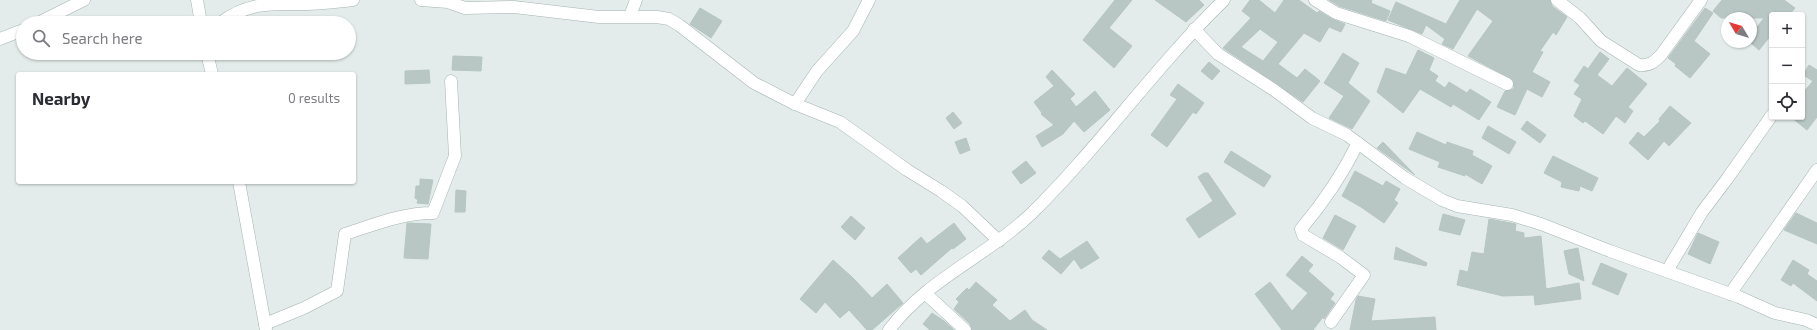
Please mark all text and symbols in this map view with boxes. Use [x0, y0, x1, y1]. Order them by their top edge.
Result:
north arrow [1721, 12, 1757, 48]
map controls [1769, 12, 1805, 120]
button: + [1769, 12, 1805, 48]
search box [16, 16, 356, 60]
icon: search [30, 27, 52, 49]
text: Search here [62, 29, 143, 47]
button: − [1769, 48, 1805, 84]
button: locate [1769, 84, 1805, 120]
text: Nearby [32, 88, 90, 108]
text: 0 results [288, 90, 340, 106]

